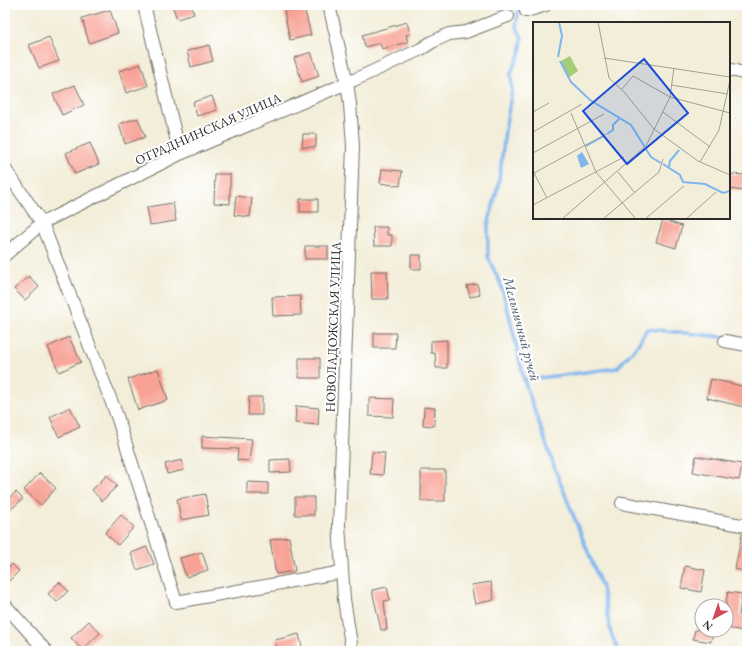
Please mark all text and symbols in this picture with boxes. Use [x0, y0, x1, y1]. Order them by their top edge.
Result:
inset map [533, 22, 730, 219]
street label: ОТРАДНИНСКАЯ УЛИЦА [132, 89, 285, 169]
street label: НОВОЛАДОЖСКАЯ УЛИЦА [322, 240, 345, 413]
water label: Мельничный ручей [499, 274, 545, 383]
north arrow [694, 598, 734, 638]
text: N [700, 617, 715, 634]

